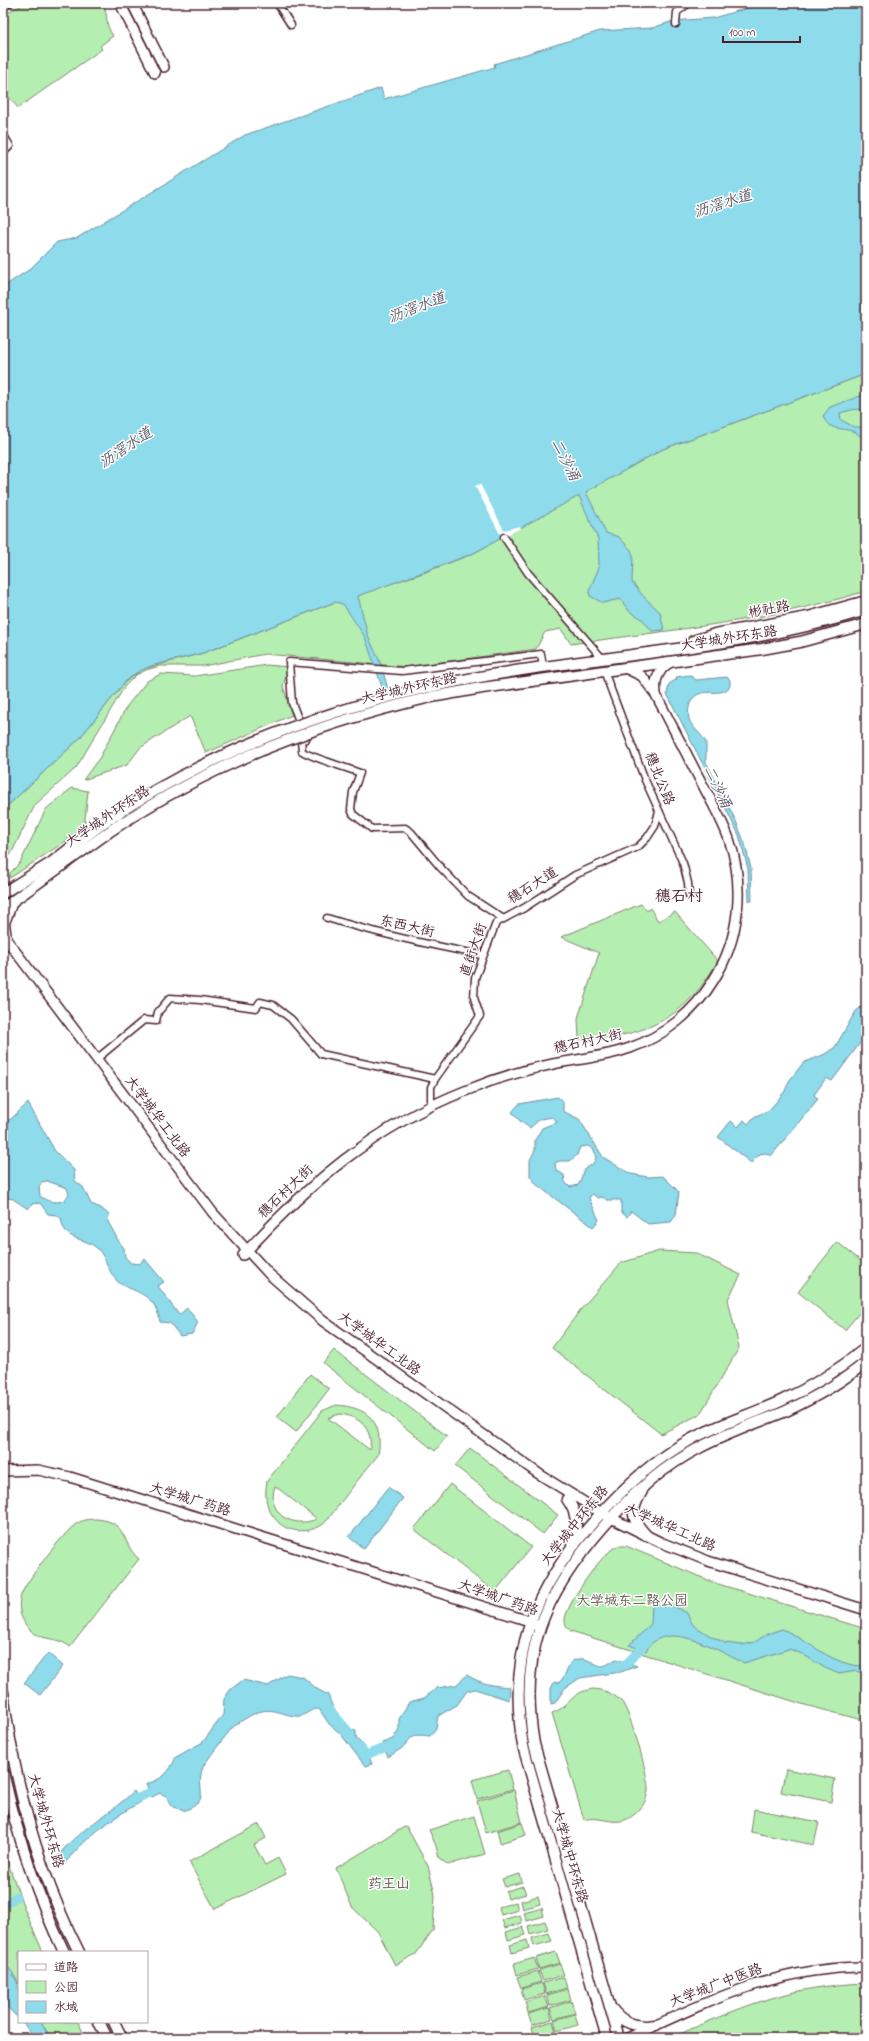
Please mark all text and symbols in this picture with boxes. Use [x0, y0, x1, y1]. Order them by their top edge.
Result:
scale bar [723, 18, 800, 44]
text: 100 m [729, 24, 756, 42]
water label: 沥滘水道 [691, 184, 757, 224]
water label: 沥滘水道 [385, 286, 451, 329]
water label: 沥滘水道 [95, 421, 159, 474]
water label: 二沙涌 [545, 435, 585, 486]
street label: 彬社路 [746, 596, 792, 624]
street label: 大学城外环东路 [679, 621, 779, 657]
street label: 大学城外环东路 [359, 668, 459, 710]
street label: 穗北公路 [639, 749, 679, 809]
water label: 二沙涌 [698, 762, 737, 813]
street label: 大学城外环东路 [62, 781, 154, 853]
street label: 穗石大道 [504, 862, 562, 910]
district label: 穗石村 [655, 885, 703, 909]
street label: 东西大街 [377, 910, 437, 944]
street label: 直街大街 [455, 920, 493, 980]
street label: 穗石村大街 [552, 1024, 624, 1060]
street label: 大学城华工北路 [119, 1072, 195, 1162]
street label: 穗石村大街 [254, 1160, 318, 1224]
street label: 大学城华工北路 [333, 1307, 425, 1381]
street label: 大学城广药路 [147, 1478, 233, 1522]
street label: 大学城中环东路 [536, 1481, 614, 1571]
street label: 大学城华工北路 [621, 1498, 719, 1558]
street label: 大学城广药路 [455, 1574, 541, 1622]
park label: 大学城东二路公园 [576, 1591, 688, 1612]
street label: 大学城外环东路 [21, 1771, 69, 1871]
street label: 大学城中环东路 [545, 1806, 593, 1906]
park label: 药王山 [368, 1874, 410, 1895]
legend [18, 1951, 148, 2023]
text: 道路 [54, 1959, 78, 1977]
street label: 大学城广中医路 [666, 1959, 766, 2013]
text: 公园 [54, 1979, 78, 1997]
text: 水域 [54, 1999, 78, 2017]

